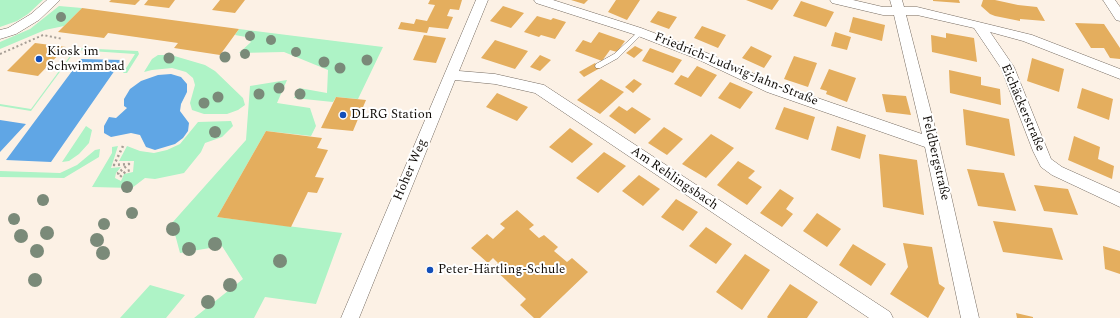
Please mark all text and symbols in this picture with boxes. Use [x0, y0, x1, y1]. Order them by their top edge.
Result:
street label: Friedrich-Ludwig-Jahn-Straße [652, 30, 820, 110]
place label: Kiosk im Schwimmbad [47, 44, 125, 75]
marker: Kiosk im Schwimmbad [34, 54, 44, 64]
street label: Eichäckerstraße [997, 62, 1047, 154]
place label: DLRG Station [351, 107, 432, 123]
marker: DLRG Station [338, 110, 348, 120]
street label: Feldbergstraße [918, 114, 952, 202]
street label: Hoher Weg [391, 137, 431, 203]
street label: Am Rehlingsbach [627, 144, 721, 214]
place label: Peter-Härtling-Schule [438, 262, 565, 278]
marker: Peter-Härtling-Schule [425, 265, 435, 275]

